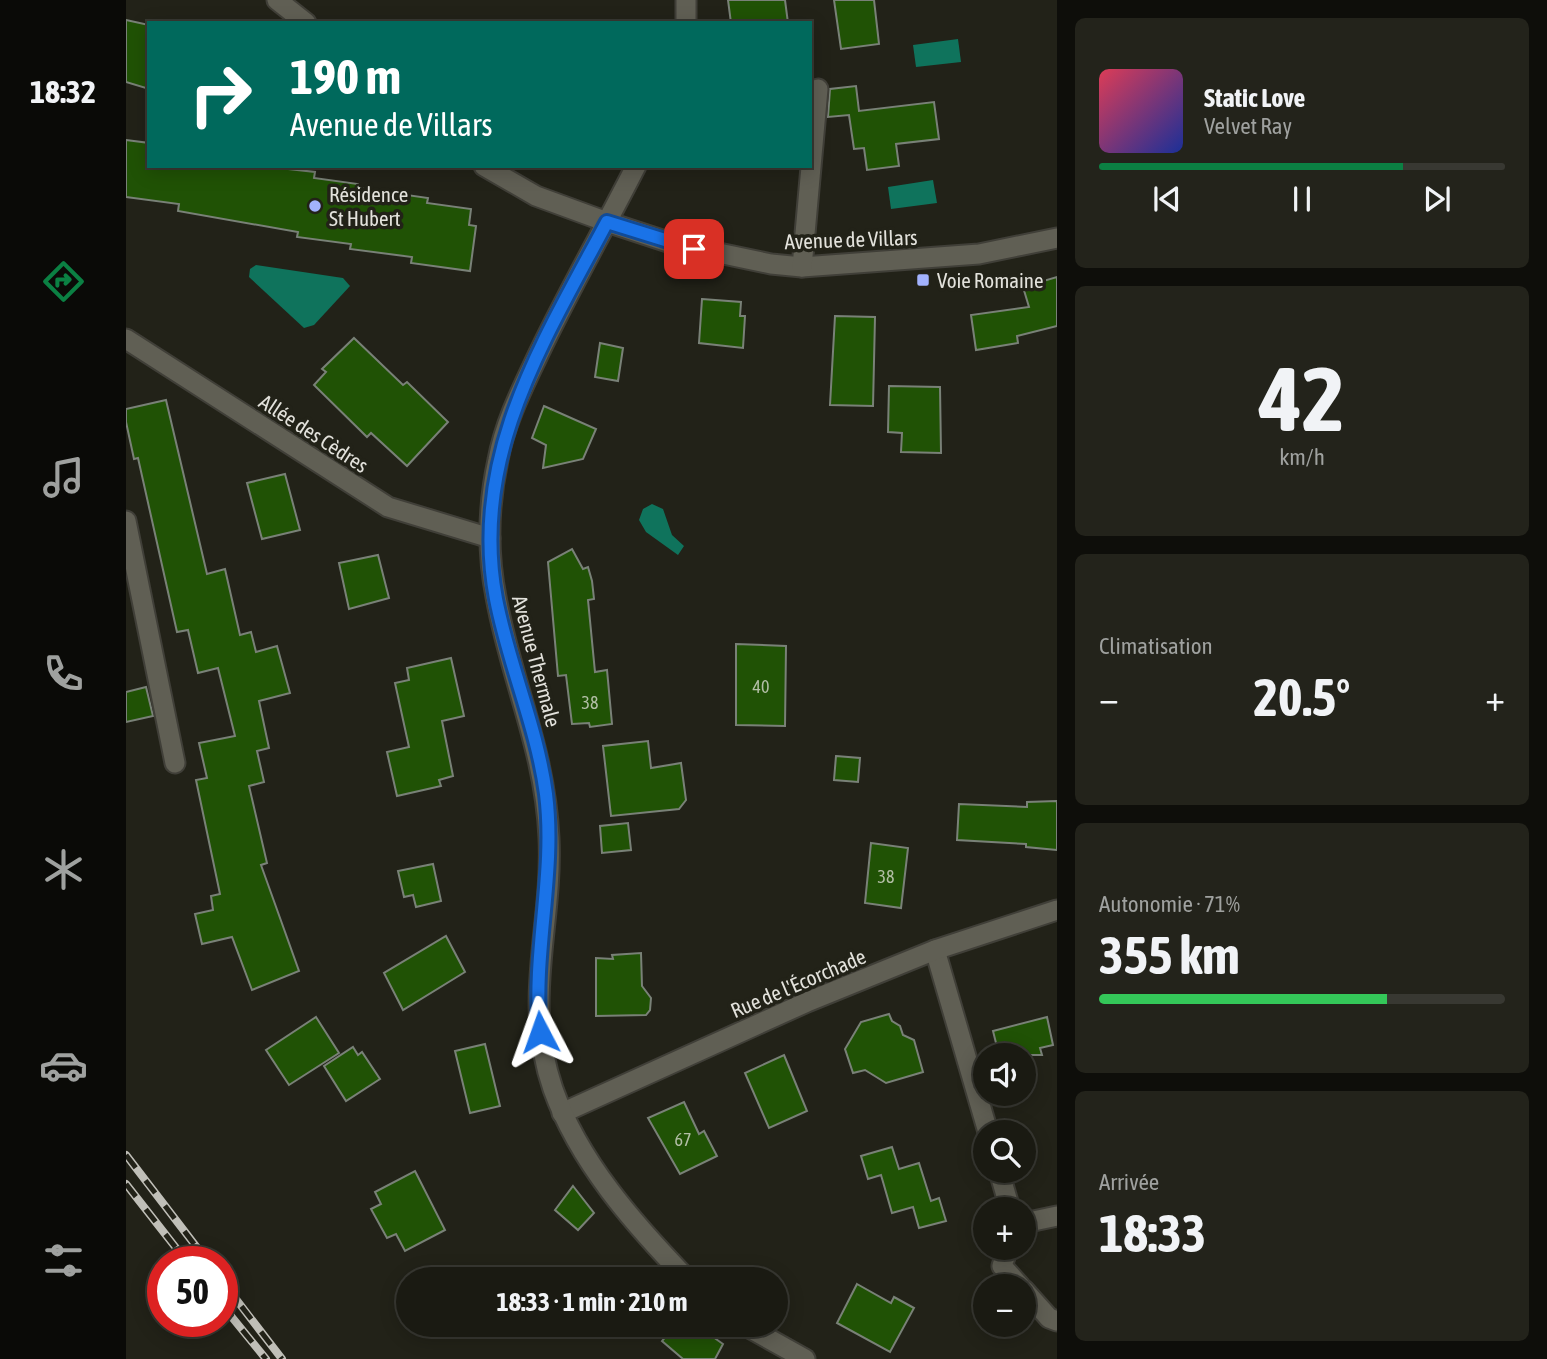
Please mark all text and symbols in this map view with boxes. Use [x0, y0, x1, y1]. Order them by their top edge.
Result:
text: 190 m [290, 48, 401, 104]
icon: right [175, 49, 266, 140]
text: 18:32 [30, 73, 96, 110]
text: Static Love [1204, 83, 1305, 113]
text: Avenue de Villars [290, 106, 493, 143]
text: Velvet Ray [1204, 113, 1292, 139]
icon: previous [1148, 180, 1186, 218]
icon: pause [1283, 180, 1321, 218]
icon: next [1418, 180, 1456, 218]
place label: Résidence St Hubert [329, 182, 408, 230]
marker: Résidence St Hubert [307, 198, 323, 214]
pin [664, 219, 724, 279]
street label: Avenue de Villars [784, 225, 918, 253]
icon: arrive [675, 230, 713, 268]
icon: directions [39, 257, 88, 306]
place label: Voie Romaine [937, 268, 1044, 292]
marker: Voie Romaine [915, 272, 931, 288]
text: 42 [1259, 346, 1345, 450]
street label: Allée des Cèdres [255, 389, 373, 477]
text: km/h [1279, 444, 1325, 470]
icon: music [39, 453, 88, 502]
street label: Avenue Thermale [508, 592, 566, 730]
text: Climatisation [1099, 633, 1213, 659]
icon: phone [39, 649, 88, 698]
text: 20.5° [1254, 667, 1350, 727]
house number: 40 [753, 676, 769, 697]
text: − [1099, 676, 1119, 719]
text: + [1485, 676, 1505, 719]
house number: 38 [582, 692, 598, 713]
icon: climate [39, 845, 88, 894]
house number: 38 [878, 866, 894, 887]
text: Autonomie · 71% [1099, 891, 1240, 917]
text: 355 km [1099, 925, 1240, 985]
street label: Rue de l'Écorchade [727, 944, 869, 1022]
position arrow [503, 995, 577, 1069]
icon: car [39, 1041, 88, 1090]
map controls [973, 1043, 1036, 1337]
button: sound [973, 1043, 1036, 1106]
button: search [973, 1120, 1036, 1183]
house number: 67 [675, 1129, 691, 1150]
text: Arrivée [1099, 1169, 1159, 1195]
button: + [973, 1197, 1036, 1260]
text: 18:33 [1099, 1203, 1206, 1263]
icon: filters [39, 1236, 88, 1285]
speed limit sign: 50 [147, 1246, 238, 1337]
button: − [973, 1274, 1036, 1337]
text: 18:33 · 1 min · 210 m [497, 1287, 687, 1317]

